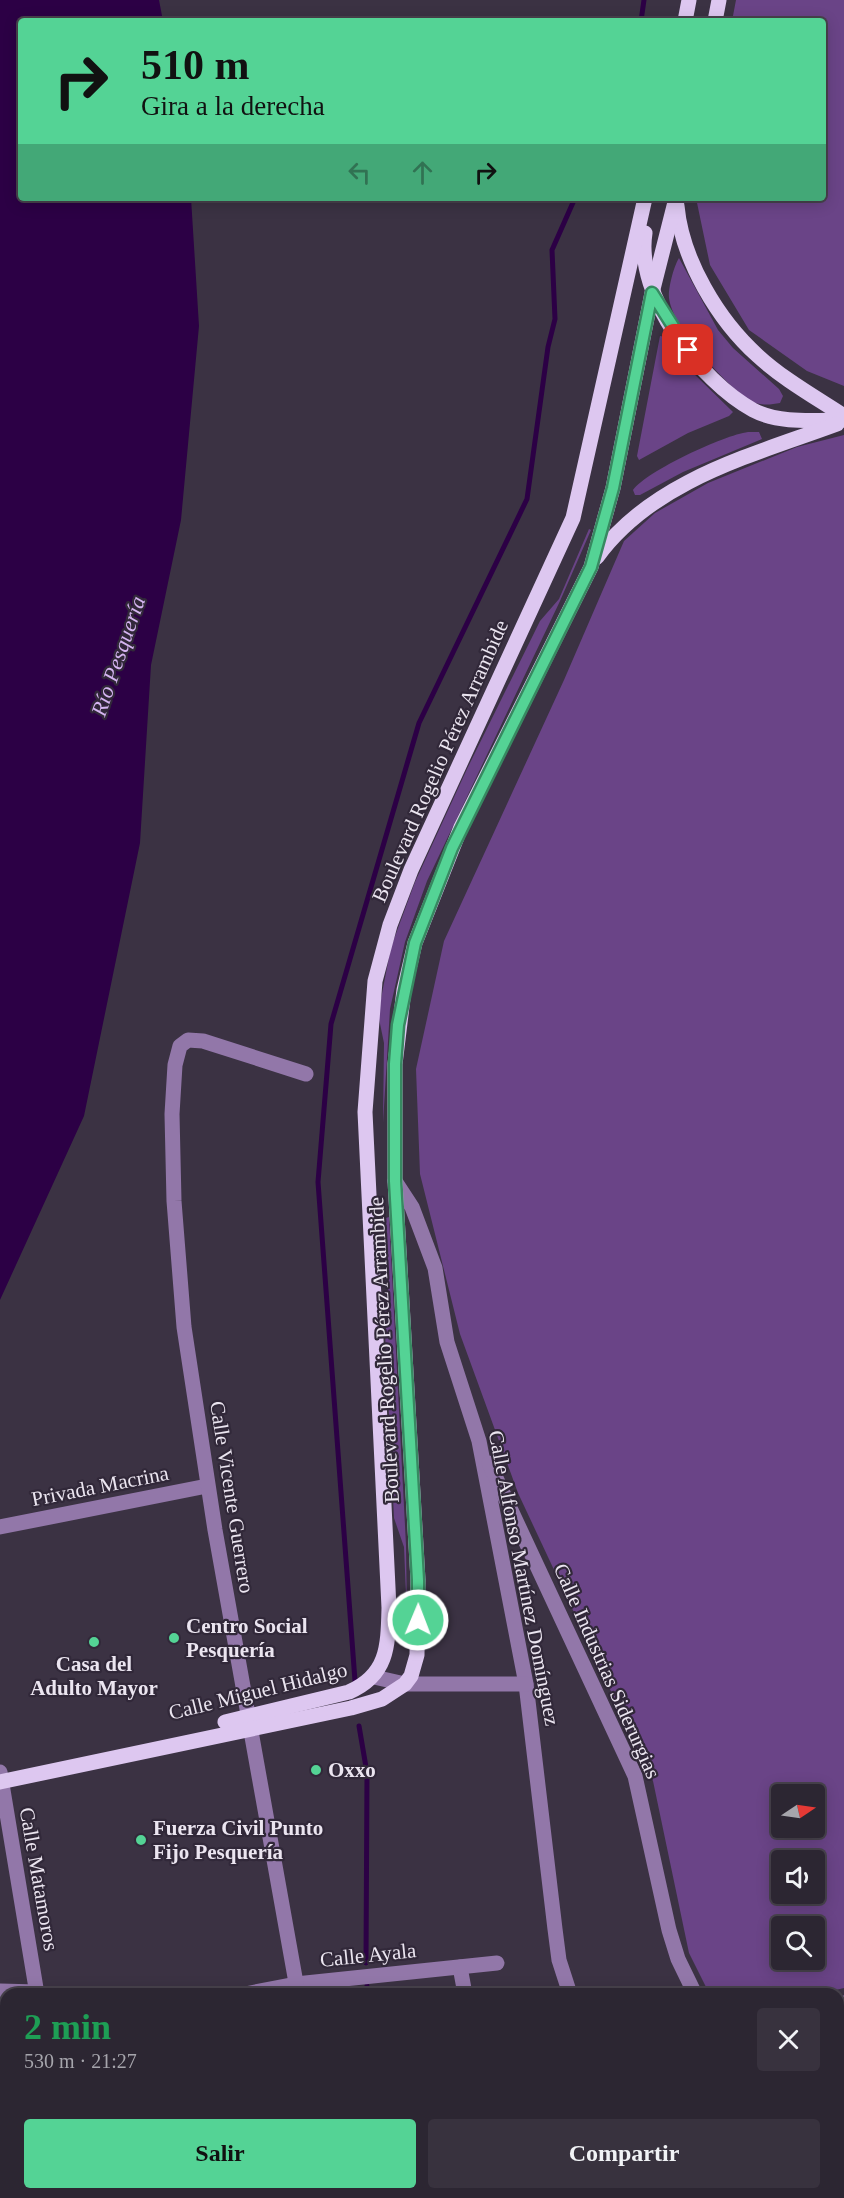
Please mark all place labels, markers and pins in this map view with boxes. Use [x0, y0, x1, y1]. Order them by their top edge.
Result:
pin [662, 324, 713, 375]
place label: Centro Social Pesquería [186, 1614, 308, 1662]
marker: Centro Social Pesquería [167, 1631, 181, 1645]
marker: Casa del Adulto Mayor [87, 1635, 101, 1649]
place label: Casa del Adulto Mayor [30, 1652, 158, 1700]
place label: Oxxo [328, 1758, 376, 1782]
marker: Oxxo [309, 1763, 323, 1777]
place label: Fuerza Civil Punto Fijo Pesquería [153, 1816, 323, 1864]
marker: Fuerza Civil Punto Fijo Pesquería [134, 1833, 148, 1847]

